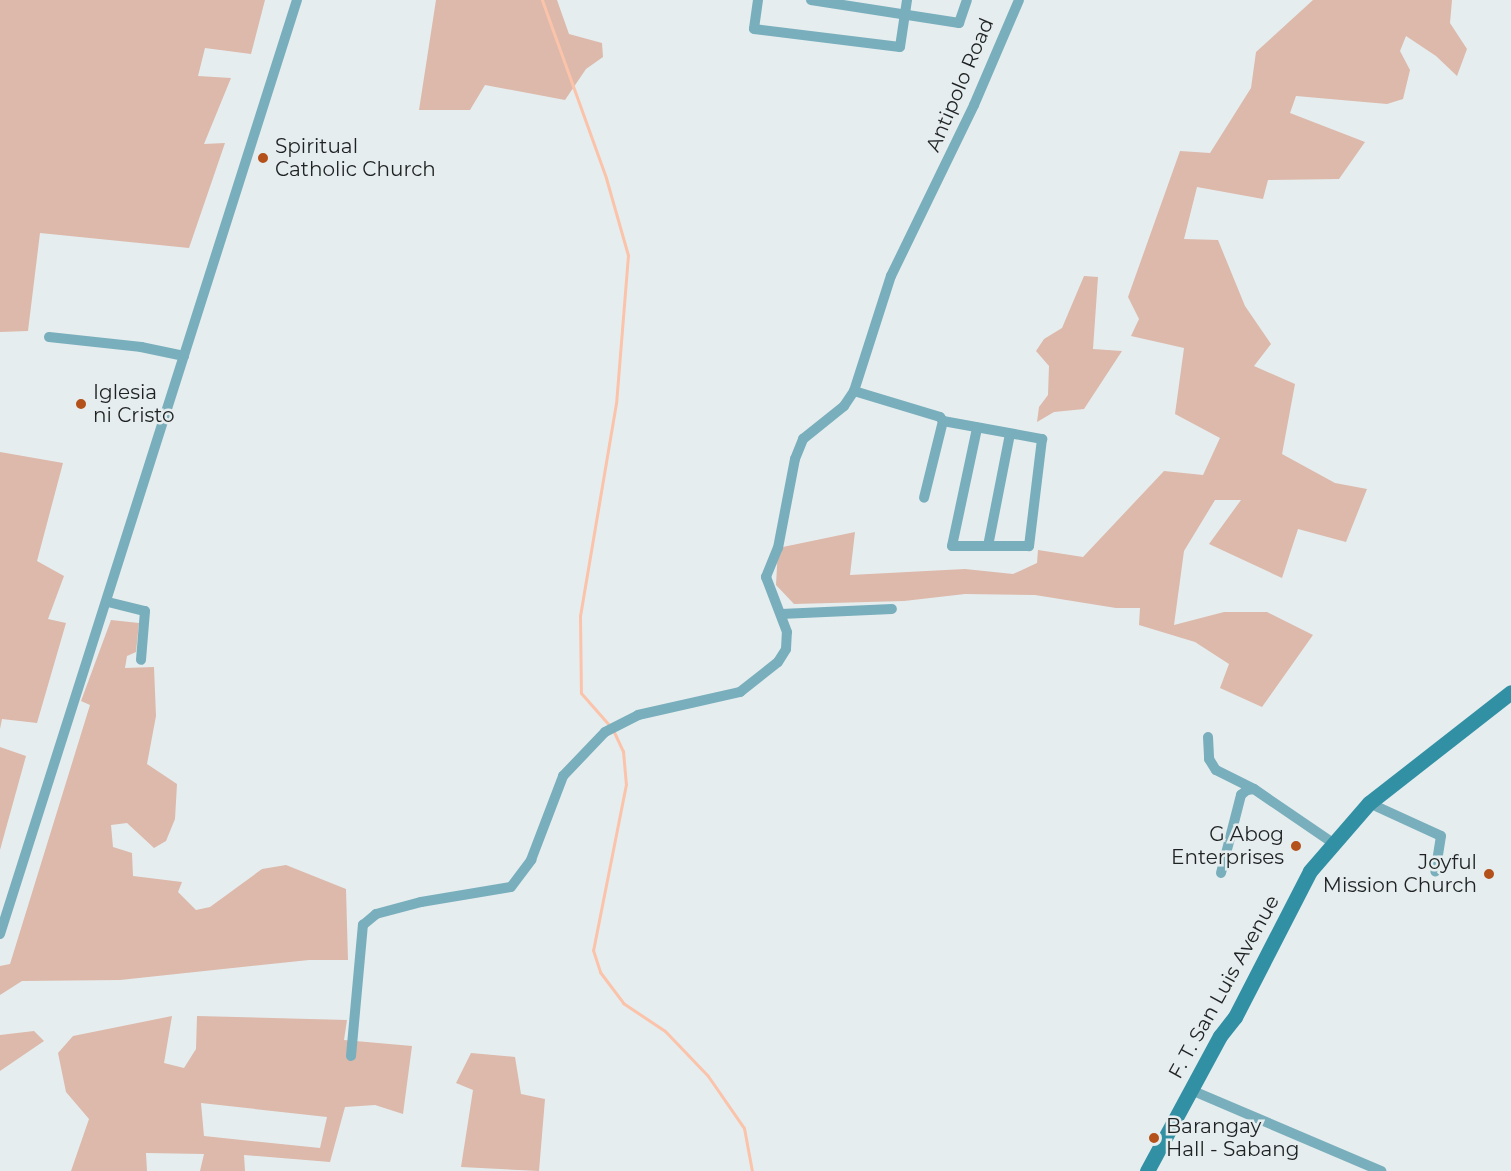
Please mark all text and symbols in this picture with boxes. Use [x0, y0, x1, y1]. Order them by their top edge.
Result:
street label: Antipolo Road [921, 15, 999, 155]
place label: Spiritual Catholic Church [275, 134, 436, 181]
marker: Spiritual Catholic Church [256, 151, 270, 165]
place label: Iglesia ni Cristo [93, 380, 175, 427]
marker: Iglesia ni Cristo [74, 397, 88, 411]
place label: G Abog Enterprises [1171, 822, 1284, 869]
marker: G Abog Enterprises [1289, 839, 1303, 853]
place label: Joyful Mission Church [1323, 850, 1477, 897]
marker: Joyful Mission Church [1482, 867, 1496, 881]
street label: F. T. San Luis Avenue [1164, 891, 1284, 1083]
place label: Barangay Hall - Sabang [1166, 1114, 1300, 1161]
marker: Barangay Hall - Sabang [1147, 1131, 1161, 1145]

